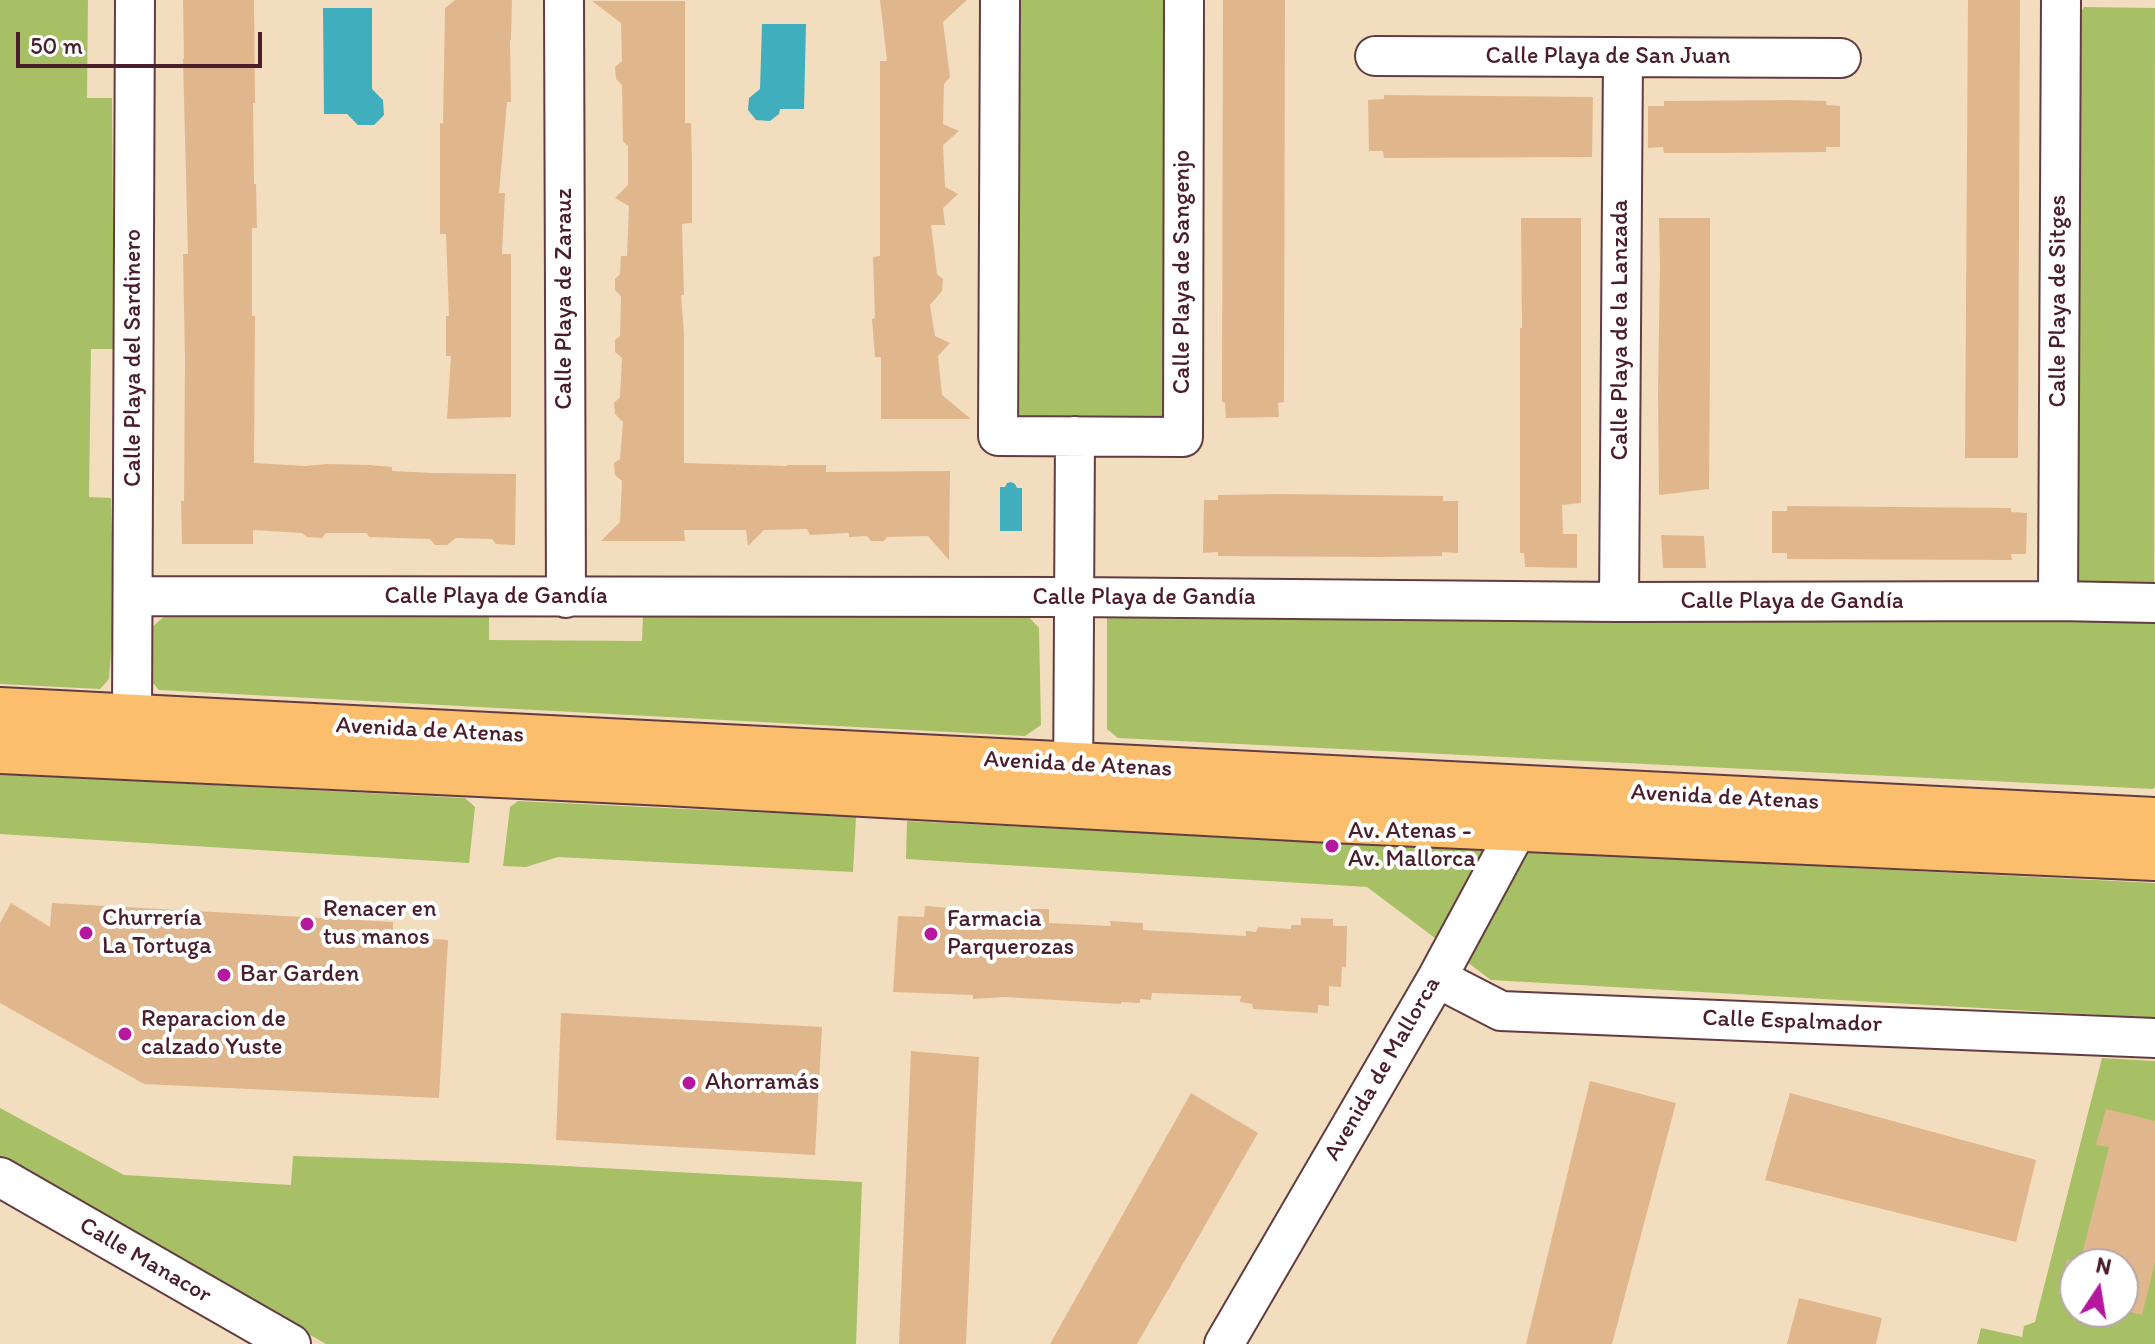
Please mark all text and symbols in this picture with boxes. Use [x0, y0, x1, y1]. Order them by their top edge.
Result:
scale bar [20, 16, 266, 66]
text: 50 m [30, 31, 83, 60]
street label: Calle Playa de San Juan [1486, 43, 1730, 71]
street label: Calle Playa de Sangenjo [1169, 150, 1197, 394]
street label: Calle Playa de Zarauz [551, 188, 579, 410]
street label: Calle Playa de Sitges [2045, 195, 2073, 407]
street label: Calle Playa de la Lanzada [1607, 200, 1635, 460]
street label: Calle Playa del Sardinero [120, 229, 148, 487]
street label: Calle Playa de Gandía [384, 583, 608, 611]
street label: Calle Playa de Gandía [1032, 584, 1256, 612]
street label: Calle Playa de Gandía [1680, 588, 1904, 616]
street label: Avenida de Atenas [335, 712, 525, 750]
street label: Avenida de Atenas [983, 746, 1173, 784]
street label: Avenida de Atenas [1630, 779, 1820, 817]
place label: Av. Atenas - Av. Mallorca [1348, 818, 1476, 874]
marker: Av. Atenas - Av. Mallorca [1323, 837, 1341, 855]
place label: Renacer en tus manos [323, 896, 437, 952]
place label: Churrería La Tortuga [102, 905, 212, 961]
place label: Farmacia Parquerozas [947, 906, 1074, 962]
marker: Renacer en tus manos [298, 915, 316, 933]
marker: Churrería La Tortuga [77, 924, 95, 942]
marker: Farmacia Parquerozas [922, 925, 940, 943]
place label: Bar Garden [240, 961, 359, 989]
marker: Bar Garden [215, 966, 233, 984]
street label: Avenida de Mallorca [1319, 972, 1447, 1166]
street label: Calle Espalmador [1702, 1004, 1882, 1040]
place label: Reparacion de calzado Yuste [141, 1006, 286, 1062]
marker: Reparacion de calzado Yuste [116, 1025, 134, 1043]
place label: Ahorramás [705, 1069, 819, 1097]
marker: Ahorramás [680, 1074, 698, 1092]
street label: Calle Manacor [74, 1212, 216, 1310]
north arrow [2059, 1248, 2139, 1328]
text: N [2094, 1251, 2114, 1281]

